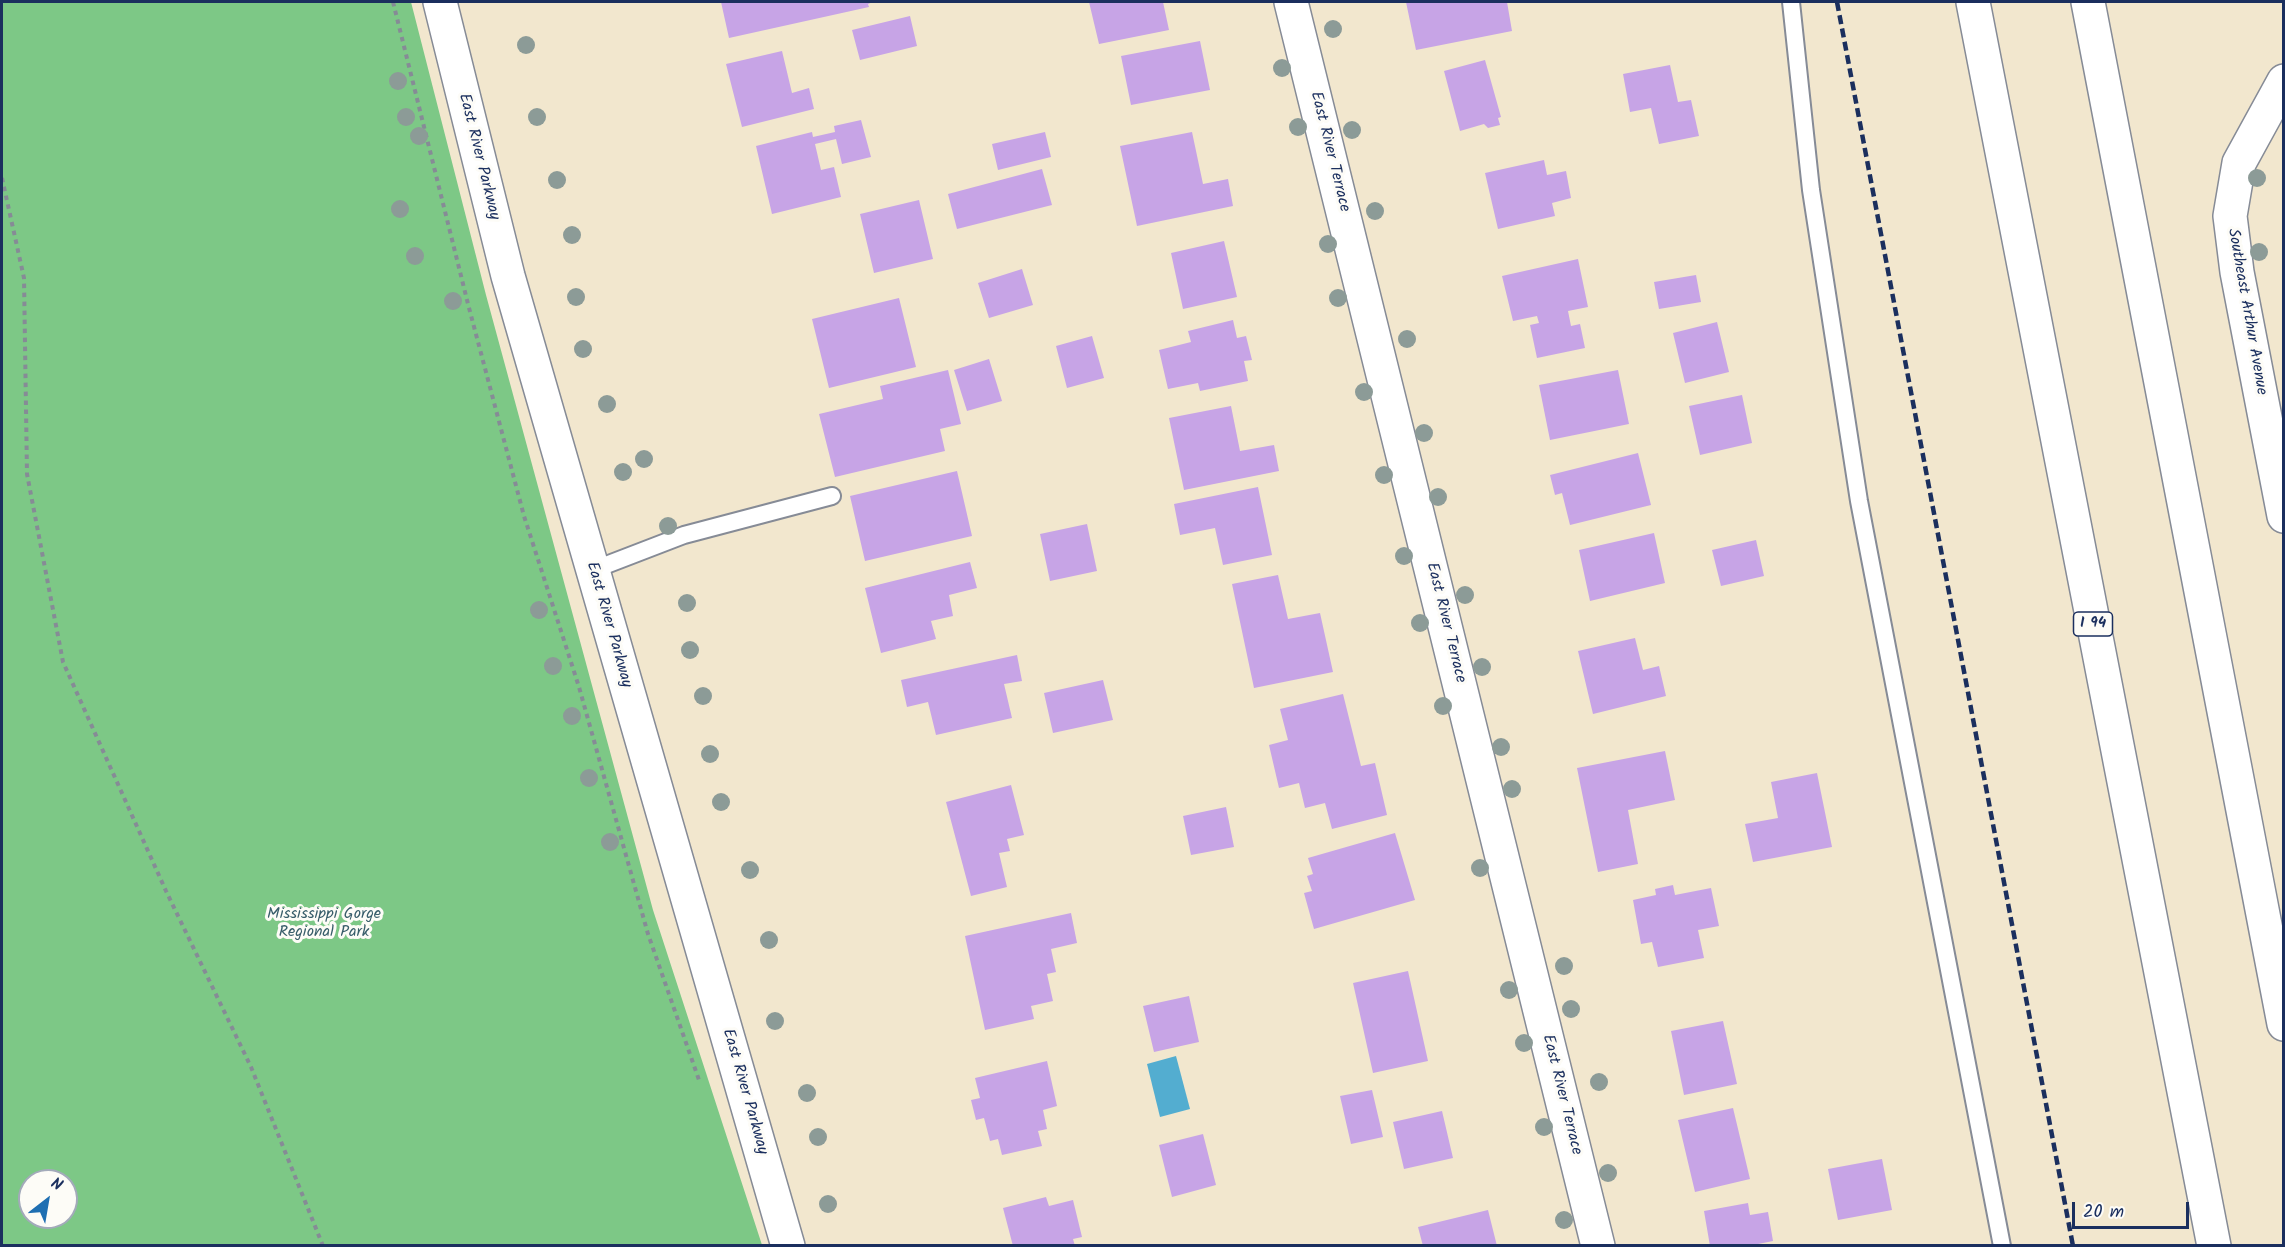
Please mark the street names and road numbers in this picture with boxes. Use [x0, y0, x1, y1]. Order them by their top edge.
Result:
street label: East River Terrace [1305, 90, 1353, 214]
street label: East River Parkway [453, 92, 503, 222]
street label: Southeast Arthur Avenue [2222, 227, 2270, 397]
street label: East River Parkway [581, 560, 635, 690]
street label: East River Terrace [1421, 561, 1469, 685]
road number: I 94 [2074, 612, 2112, 636]
street label: East River Parkway [717, 1027, 771, 1157]
street label: East River Terrace [1537, 1033, 1585, 1157]

